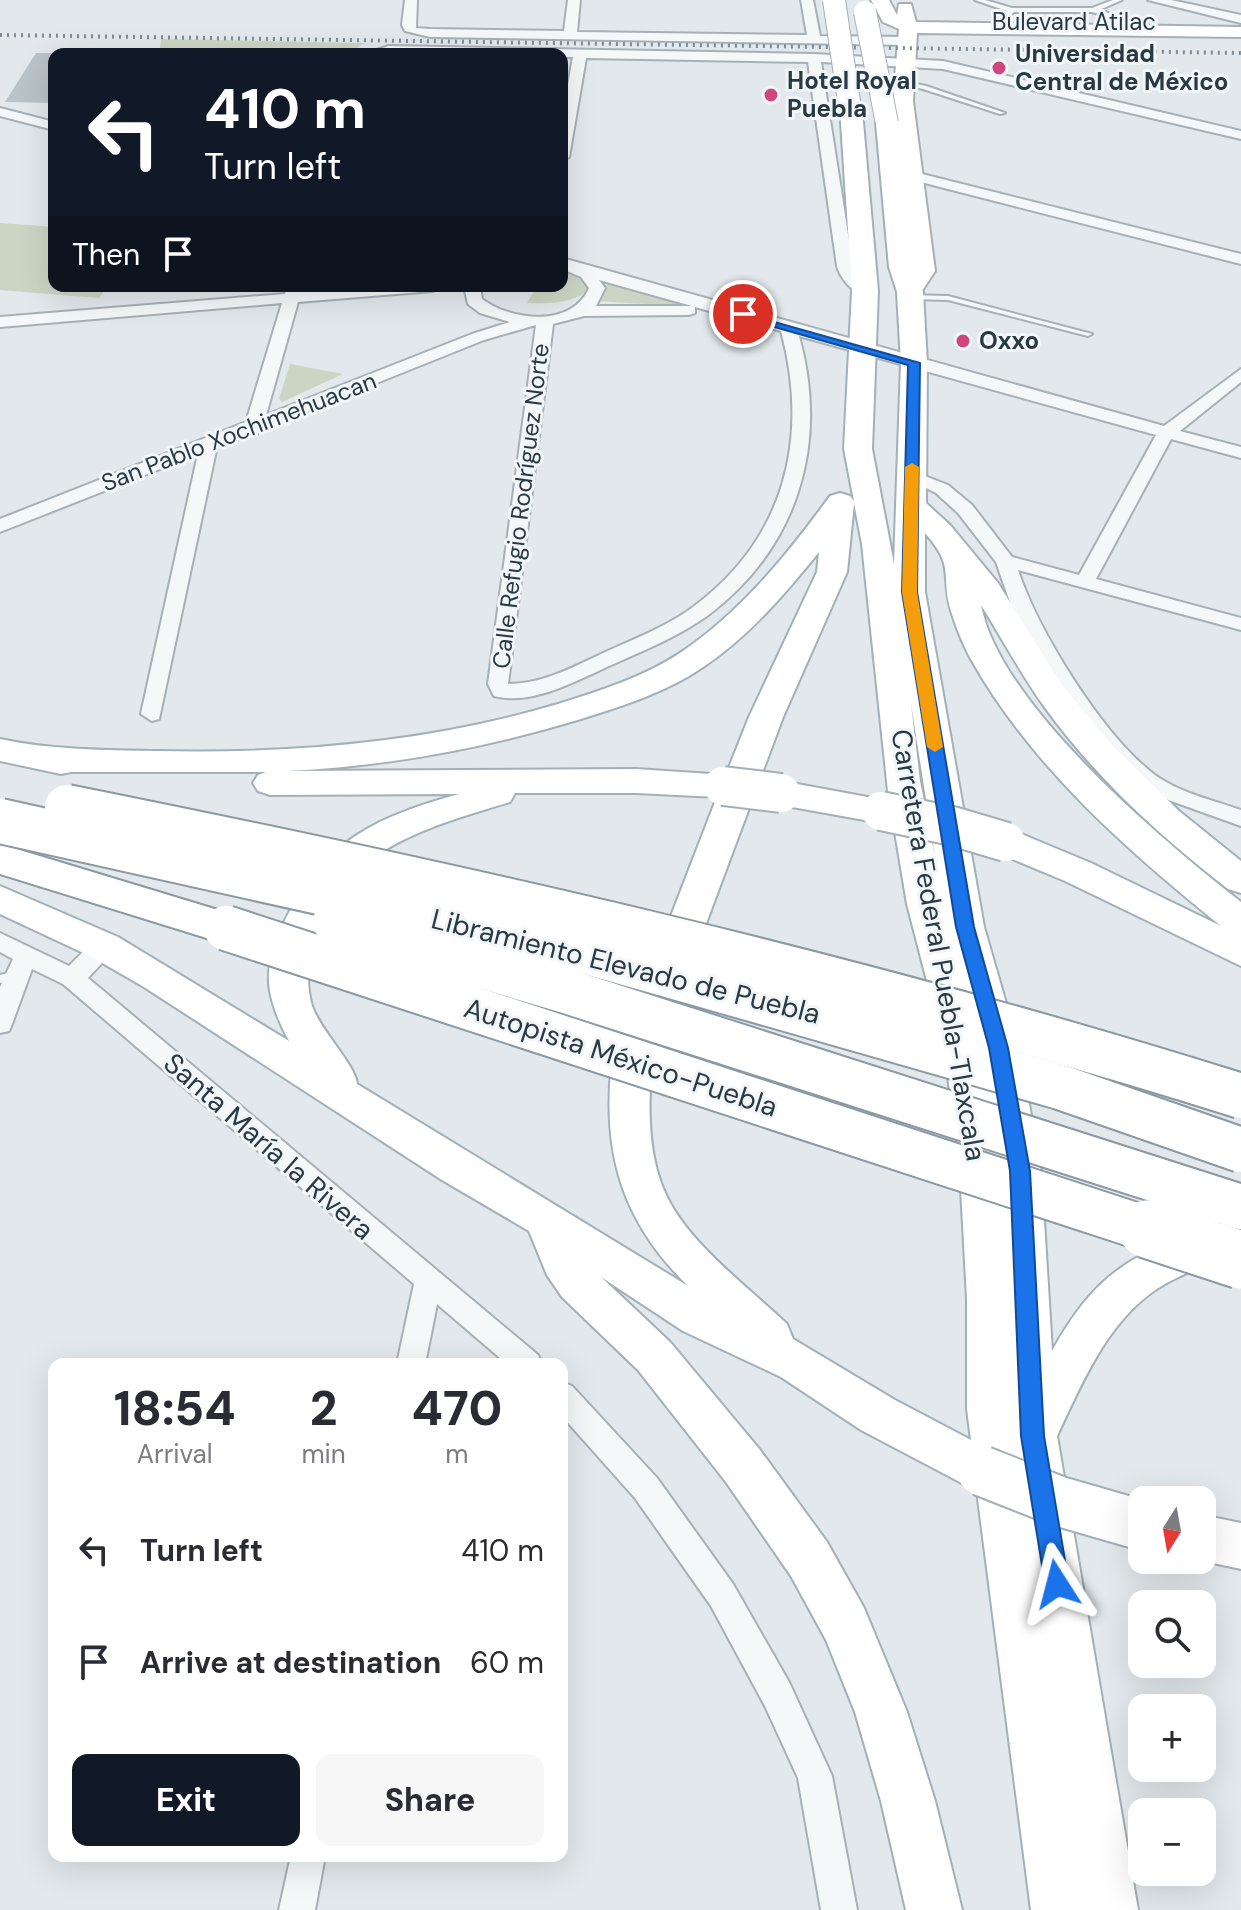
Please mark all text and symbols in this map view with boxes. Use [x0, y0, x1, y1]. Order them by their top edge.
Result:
street label: Bulevard Atilac [992, 6, 1156, 37]
place label: Universidad Central de México [1015, 38, 1228, 97]
marker: Universidad Central de México [990, 59, 1008, 77]
place label: Hotel Royal Puebla [787, 65, 917, 124]
text: 410 m [204, 72, 366, 145]
icon: left [72, 80, 176, 184]
marker: Hotel Royal Puebla [762, 86, 780, 104]
text: Turn left [204, 143, 341, 190]
icon: arrive [156, 232, 200, 276]
text: Then [72, 235, 140, 274]
pin [709, 280, 777, 348]
icon: arrive [721, 292, 765, 336]
place label: Oxxo [979, 325, 1039, 356]
marker: Oxxo [954, 332, 972, 350]
street label: Calle Refugio Rodríguez Norte [485, 342, 556, 670]
street label: San Pablo Xochimehuacan [97, 365, 381, 498]
street label: Carretera Federal Puebla-Tlaxcala [882, 726, 995, 1164]
street label: Libramiento Elevado de Puebla [428, 900, 824, 1033]
street label: Autopista México-Puebla [460, 989, 782, 1126]
street label: Santa María la Rivera [156, 1045, 382, 1248]
text: 18:54 [114, 1377, 236, 1440]
text: 2 [310, 1377, 337, 1440]
text: 470 [411, 1377, 502, 1440]
text: Arrival [137, 1437, 213, 1471]
text: min [301, 1437, 346, 1471]
text: m [445, 1437, 468, 1471]
north arrow [1128, 1486, 1216, 1574]
map controls [1128, 1486, 1216, 1886]
icon: left [72, 1528, 116, 1572]
text: Turn left [140, 1531, 263, 1570]
text: 410 m [461, 1531, 544, 1570]
position arrow [1015, 1542, 1099, 1626]
button: search [1128, 1590, 1216, 1678]
icon: arrive [72, 1640, 116, 1684]
text: Arrive at destination [140, 1643, 441, 1682]
text: 60 m [470, 1643, 544, 1682]
button: + [1128, 1694, 1216, 1782]
button: Exit [72, 1754, 300, 1846]
button: Share [316, 1754, 544, 1846]
button: − [1128, 1798, 1216, 1886]

